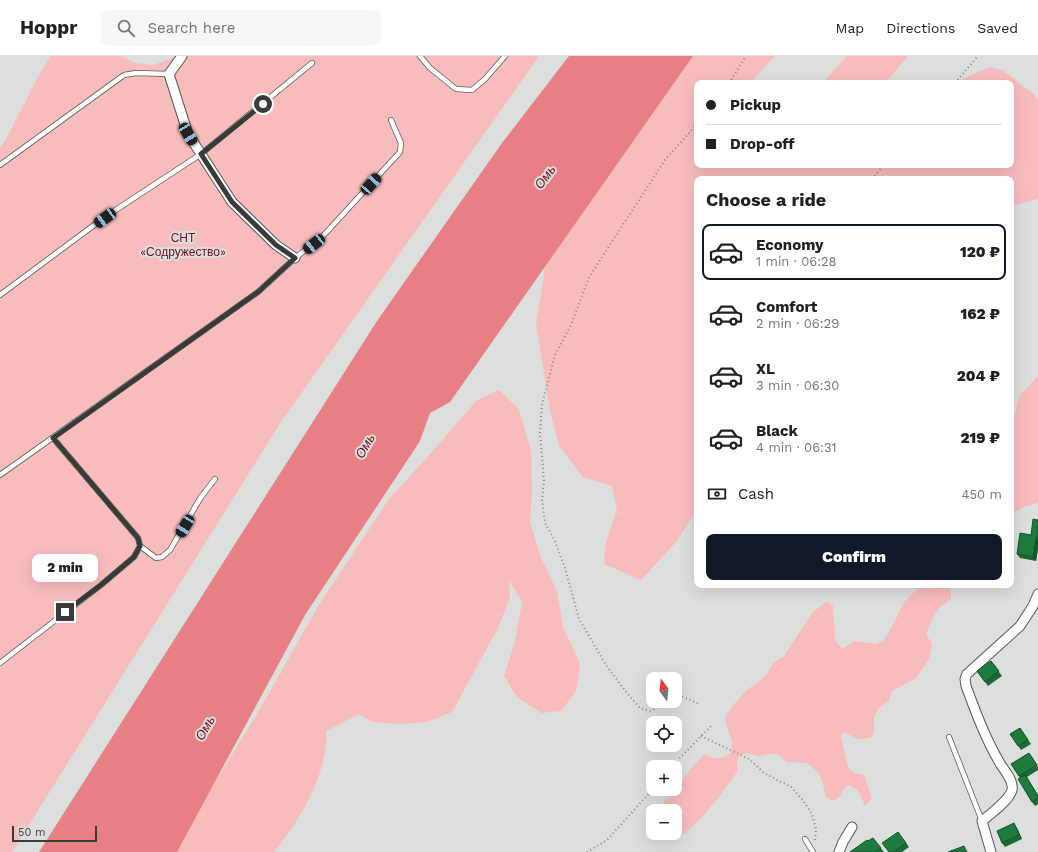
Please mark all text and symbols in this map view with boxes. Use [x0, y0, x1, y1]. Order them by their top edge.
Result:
search box [101, 10, 381, 46]
text: Hoppr [20, 16, 77, 39]
icon: search [115, 17, 137, 39]
text: Search here [147, 19, 235, 37]
text: Map [836, 20, 864, 36]
text: Directions [886, 20, 955, 36]
text: Saved [977, 20, 1018, 36]
route start [254, 95, 272, 113]
text: Pickup [730, 96, 781, 114]
car [177, 121, 199, 147]
text: Drop-off [730, 135, 795, 153]
water label: Омь [531, 162, 559, 192]
car [359, 171, 383, 197]
text: Choose a ride [706, 189, 826, 210]
car [92, 206, 118, 230]
park label: СНТ «Содружество» [140, 231, 226, 259]
car [301, 232, 327, 256]
icon: car [708, 234, 744, 270]
text: Economy [756, 236, 823, 254]
text: 120 ₽ [960, 243, 1000, 261]
text: 1 min · 06:28 [756, 254, 837, 269]
icon: car [708, 296, 744, 332]
text: Comfort [756, 298, 817, 316]
text: 162 ₽ [960, 305, 1000, 323]
text: 2 min · 06:29 [756, 316, 839, 331]
icon: car [708, 358, 744, 394]
text: XL [756, 360, 775, 378]
text: 204 ₽ [957, 367, 1000, 385]
text: 3 min · 06:30 [756, 378, 839, 393]
icon: car [708, 420, 744, 456]
text: Black [756, 422, 798, 440]
text: 219 ₽ [961, 429, 1000, 447]
water label: Омь [352, 431, 378, 461]
text: 4 min · 06:31 [756, 440, 837, 455]
icon: cash [706, 483, 728, 505]
text: Cash [738, 485, 774, 503]
text: 450 m [962, 487, 1002, 502]
car [174, 513, 196, 539]
button: Confirm [706, 534, 1002, 580]
callout: 2 min [32, 554, 98, 582]
text: 2 min [47, 560, 83, 575]
route end [56, 603, 74, 621]
north arrow [646, 672, 682, 708]
map controls [646, 672, 682, 840]
water label: Омь [192, 713, 218, 743]
button: locate [646, 716, 682, 752]
button: + [646, 760, 682, 796]
button: − [646, 804, 682, 840]
scale bar [12, 824, 97, 843]
text: 50 m [18, 826, 45, 839]

